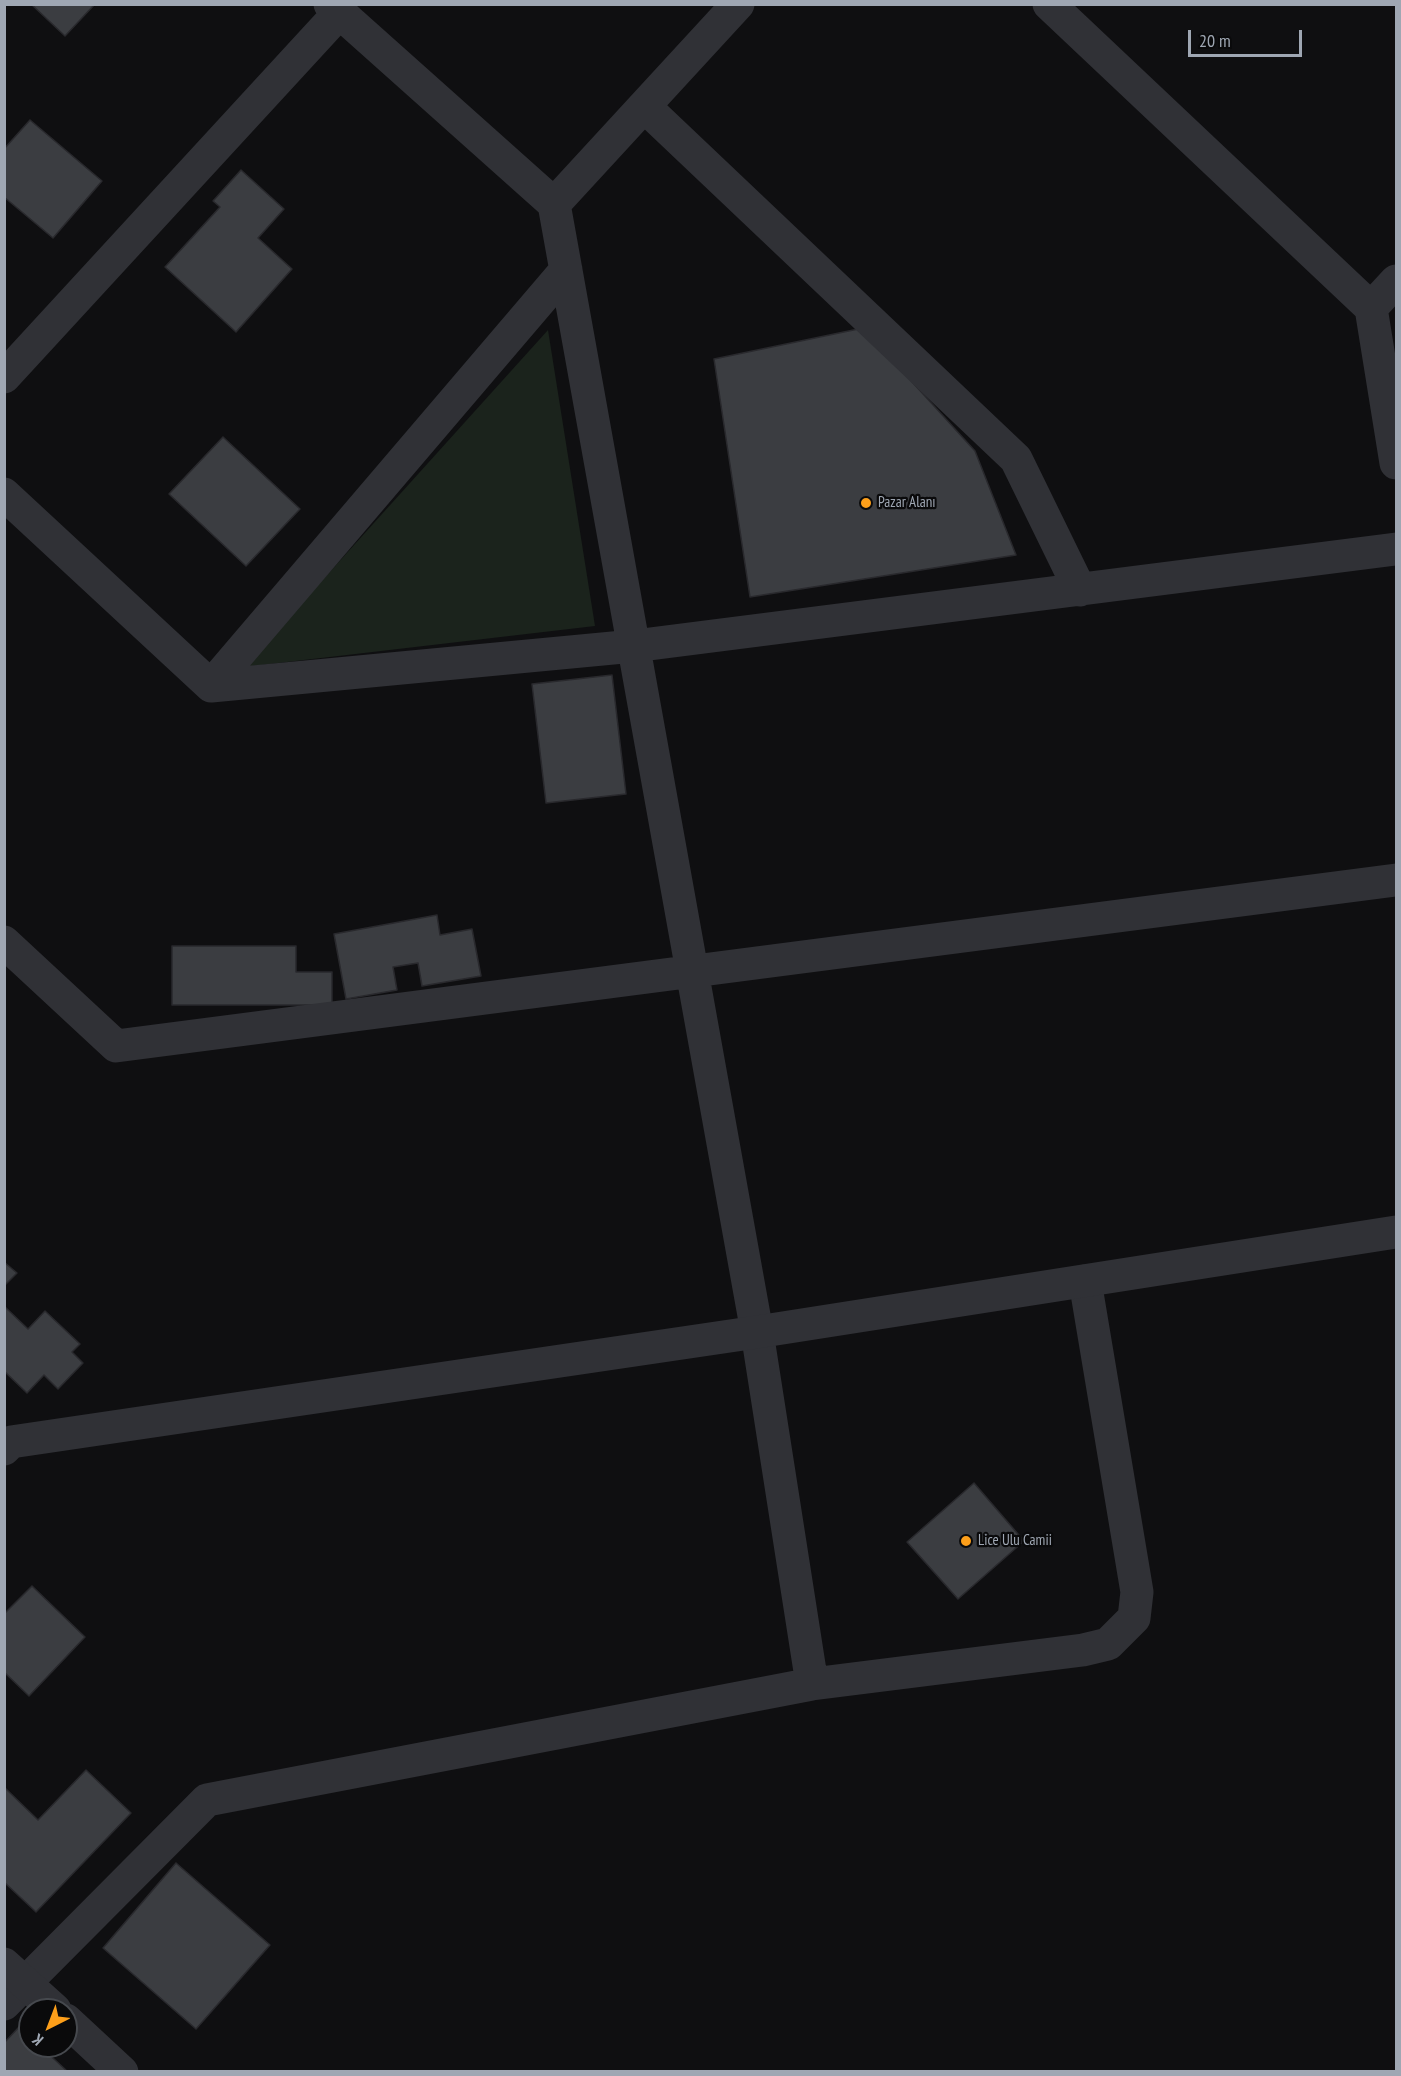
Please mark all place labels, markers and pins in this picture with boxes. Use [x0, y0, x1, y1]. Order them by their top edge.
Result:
place label: Pazar Alanı [878, 494, 935, 512]
marker: Pazar Alanı [859, 496, 873, 510]
place label: Lice Ulu Camii [978, 1532, 1052, 1550]
marker: Lice Ulu Camii [959, 1534, 973, 1548]

